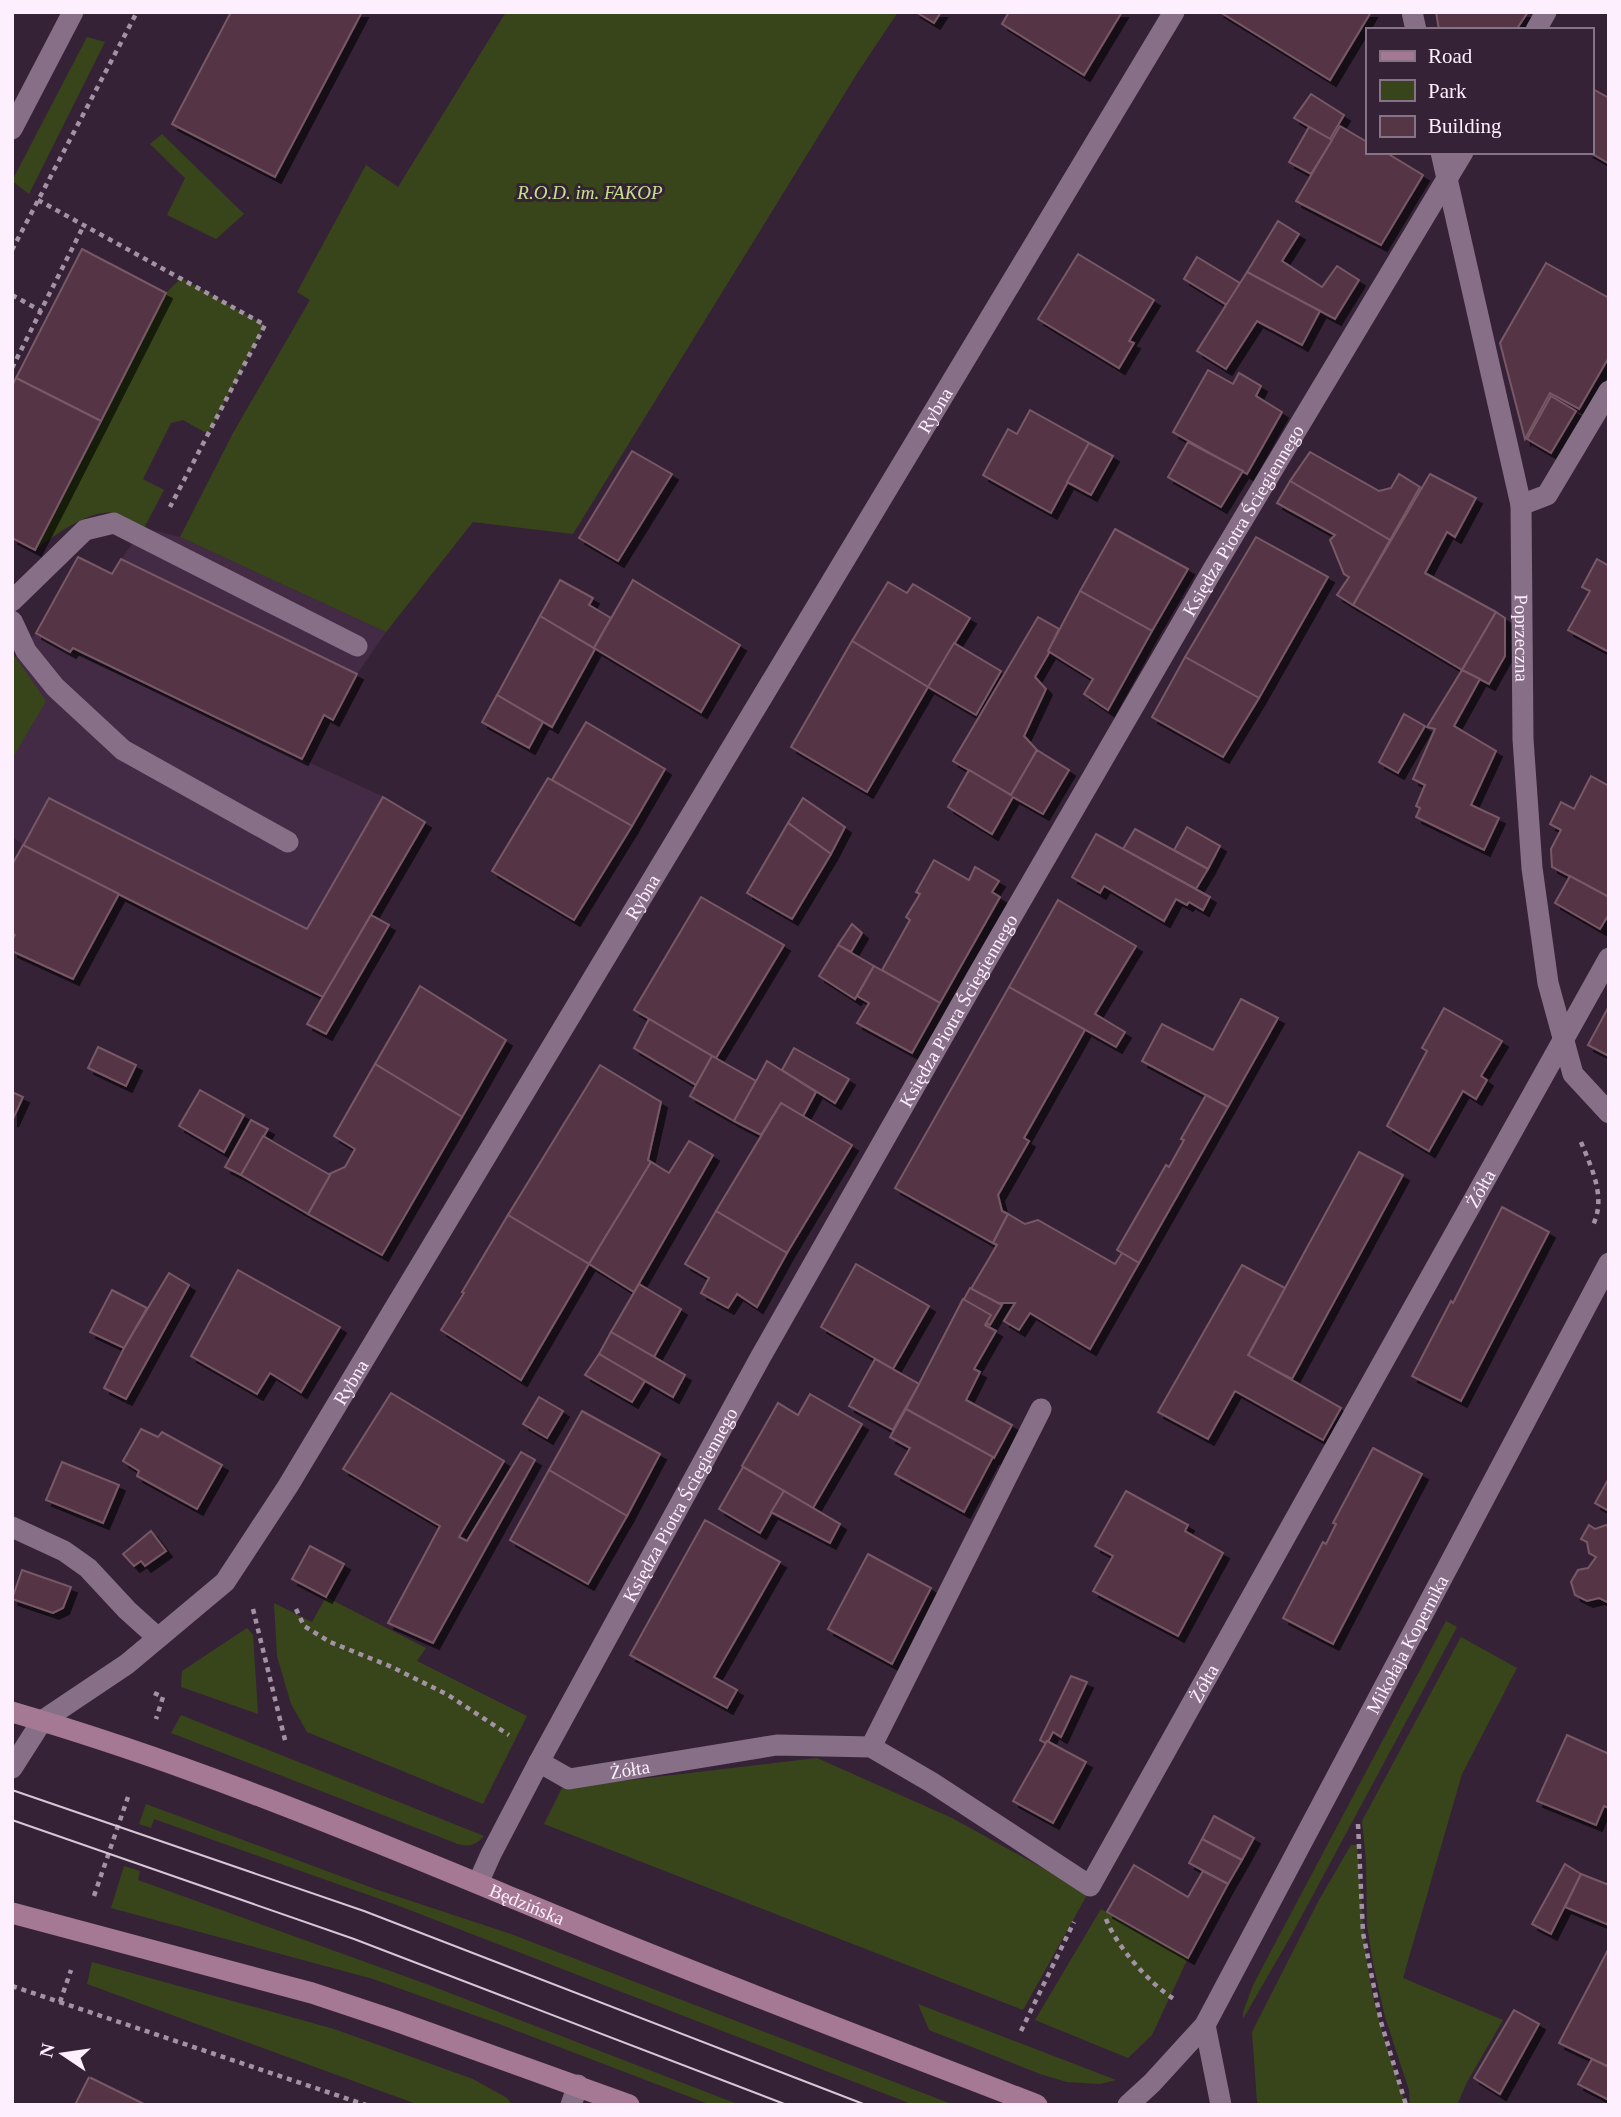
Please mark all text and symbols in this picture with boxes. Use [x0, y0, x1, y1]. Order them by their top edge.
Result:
legend [1366, 28, 1593, 154]
text: Road [1428, 44, 1473, 68]
text: Park [1428, 79, 1467, 103]
text: Building [1428, 114, 1502, 138]
park label: R.O.D. im. FAKOP [516, 182, 663, 203]
street label: Rybna [913, 383, 957, 436]
street label: Księdza Piotra Ściegiennego [1178, 421, 1308, 619]
street label: Poprzeczna [1511, 594, 1533, 682]
street label: Rybna [620, 870, 664, 923]
street label: Księdza Piotra Ściegiennego [895, 910, 1021, 1111]
street label: Żółta [1461, 1165, 1499, 1211]
street label: Rybna [329, 1355, 372, 1408]
street label: Księdza Piotra Ściegiennego [618, 1404, 741, 1605]
street label: Mikołaja Kopernika [1362, 1571, 1452, 1717]
street label: Żółta [1184, 1660, 1223, 1706]
street label: Żółta [608, 1755, 652, 1783]
street label: Będzińska [487, 1879, 568, 1929]
north arrow [28, 2019, 98, 2089]
text: N [35, 2041, 59, 2059]

